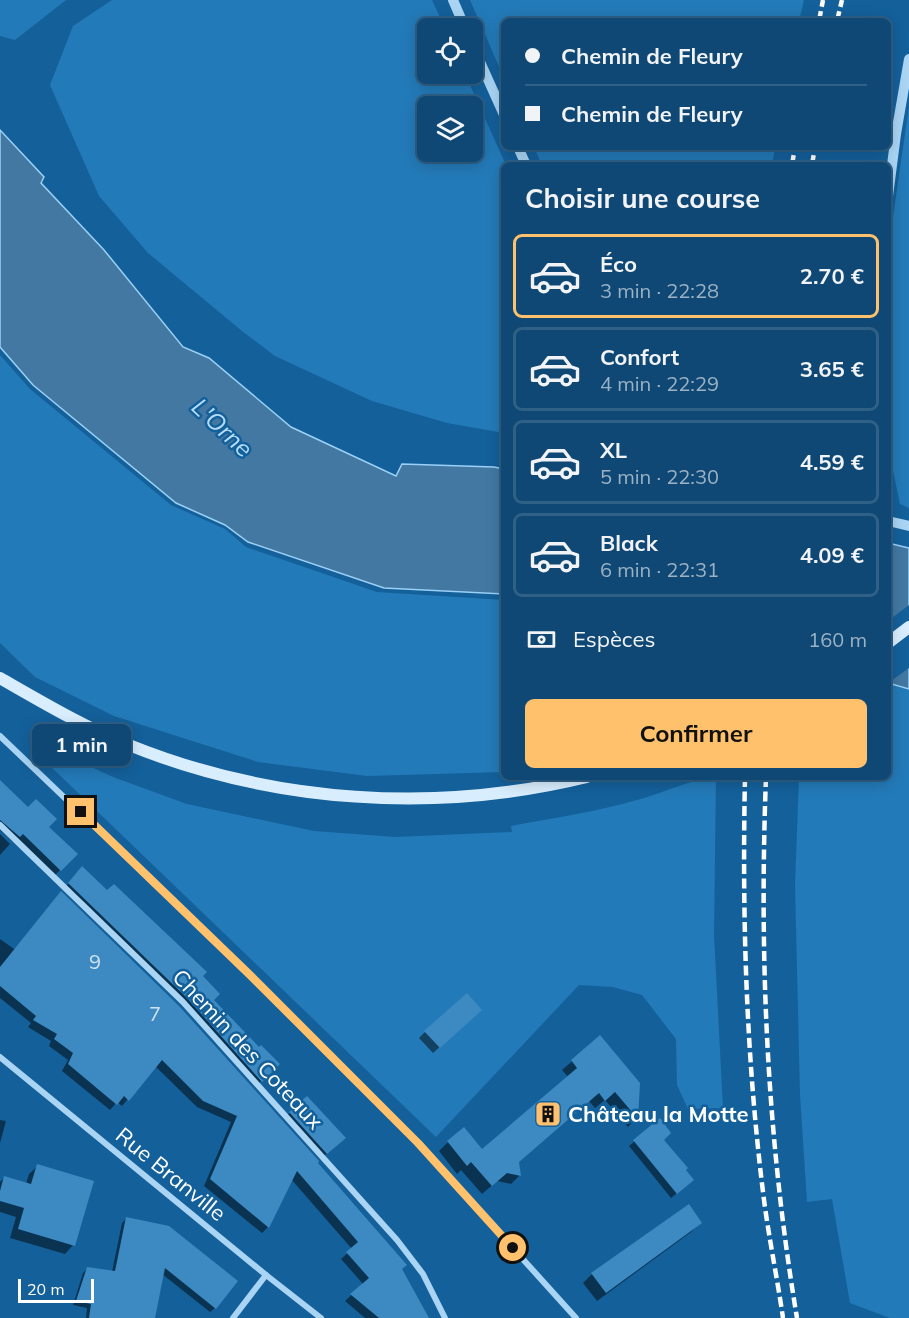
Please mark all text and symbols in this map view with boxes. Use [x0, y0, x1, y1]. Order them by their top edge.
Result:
map controls [417, 18, 483, 162]
button: locate [417, 18, 483, 84]
text: Chemin de Fleury [561, 42, 743, 70]
button: layers [417, 96, 483, 162]
text: Chemin de Fleury [561, 100, 743, 128]
text: Choisir une course [525, 181, 760, 215]
icon: car [528, 249, 582, 303]
text: Éco [600, 250, 637, 278]
text: 2.70 € [800, 262, 864, 290]
text: 3 min · 22:28 [600, 278, 719, 303]
icon: car [528, 342, 582, 396]
text: Confort [600, 343, 679, 371]
text: 3.65 € [800, 355, 864, 383]
text: 4 min · 22:29 [600, 371, 719, 396]
water label: L'Orne [186, 391, 260, 463]
icon: car [528, 435, 582, 489]
text: XL [600, 436, 627, 464]
text: 4.59 € [800, 448, 864, 476]
text: 5 min · 22:30 [600, 464, 719, 489]
icon: car [528, 528, 582, 582]
text: Black [600, 529, 658, 557]
text: 4.09 € [800, 541, 864, 569]
text: 6 min · 22:31 [600, 557, 719, 582]
icon: cash [525, 623, 558, 656]
text: Espèces [573, 625, 655, 653]
text: 160 m [808, 627, 867, 652]
button: Confirmer [525, 699, 867, 768]
callout: 1 min [32, 725, 130, 767]
text: 1 min [55, 732, 108, 757]
route end [67, 798, 94, 825]
house number: 9 [89, 949, 101, 974]
street label: Chemin des Coteaux [167, 963, 330, 1135]
house number: 7 [149, 1001, 161, 1026]
building icon: Château la Motte [533, 1099, 563, 1129]
place label: Château la Motte [568, 1100, 749, 1128]
street label: Rue Branville [110, 1121, 232, 1227]
route start [499, 1234, 526, 1261]
scale bar [18, 1276, 94, 1304]
text: 20 m [27, 1279, 64, 1299]

